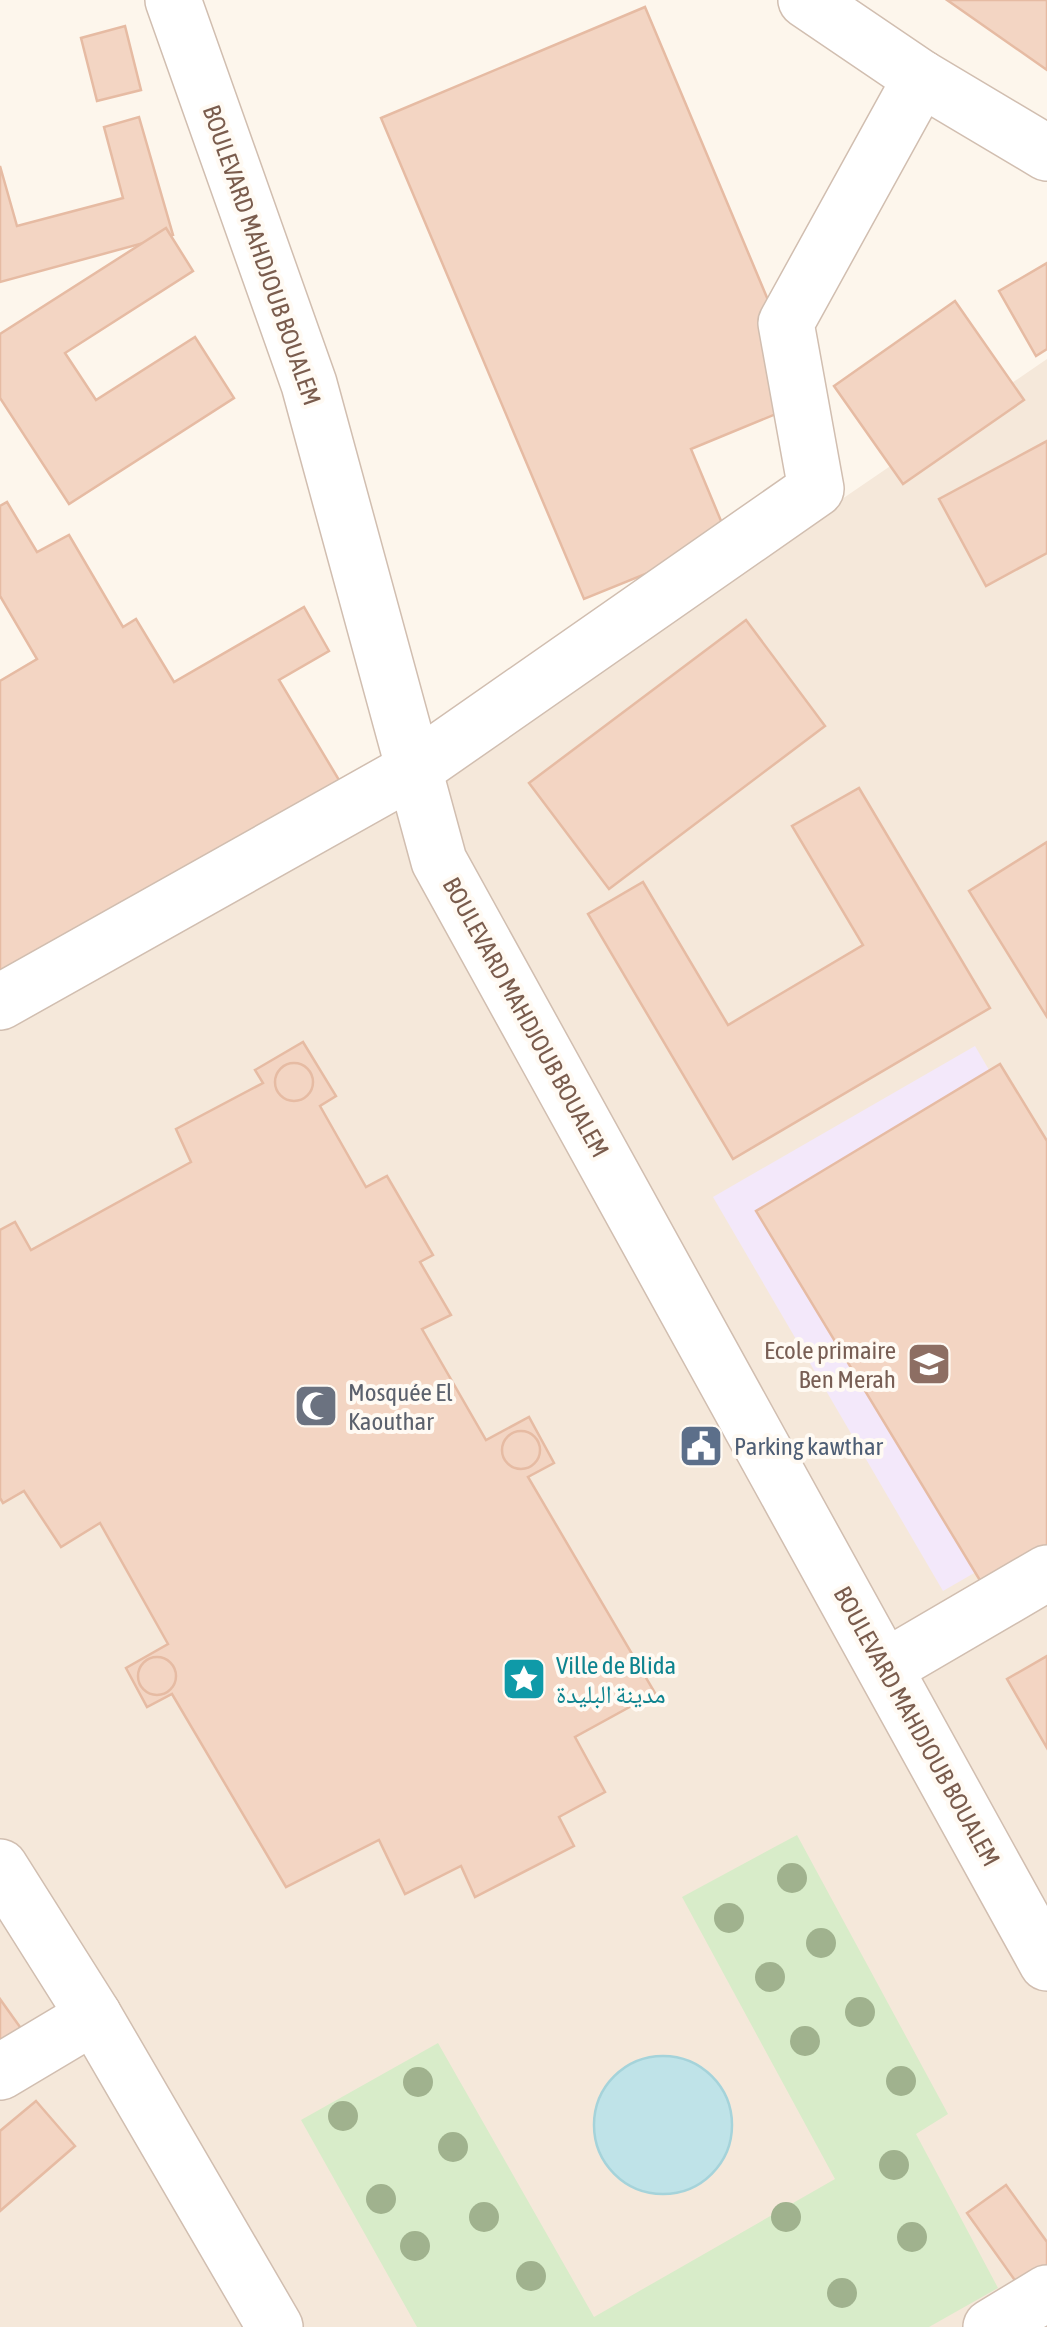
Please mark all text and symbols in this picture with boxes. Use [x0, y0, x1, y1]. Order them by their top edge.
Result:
street label: BOULEVARD MAHDJOUB BOUALEM [197, 101, 327, 409]
street label: BOULEVARD MAHDJOUB BOUALEM [437, 872, 615, 1162]
place label: Ecole primaire Ben Merah [764, 1336, 896, 1393]
school or university icon: Ecole primaire Ben Merah [906, 1341, 952, 1387]
place label: Mosquée El Kaouthar [348, 1378, 453, 1435]
mosque icon: Mosquée El Kaouthar [293, 1383, 339, 1429]
public building icon: Parking kawthar [678, 1423, 724, 1469]
place label: Parking kawthar [734, 1432, 884, 1460]
street label: BOULEVARD MAHDJOUB BOUALEM [828, 1581, 1006, 1871]
place label: Ville de Blida مدينة البليدة [556, 1651, 676, 1709]
place icon: Ville de Blida مدينة البليدة [501, 1656, 547, 1702]

